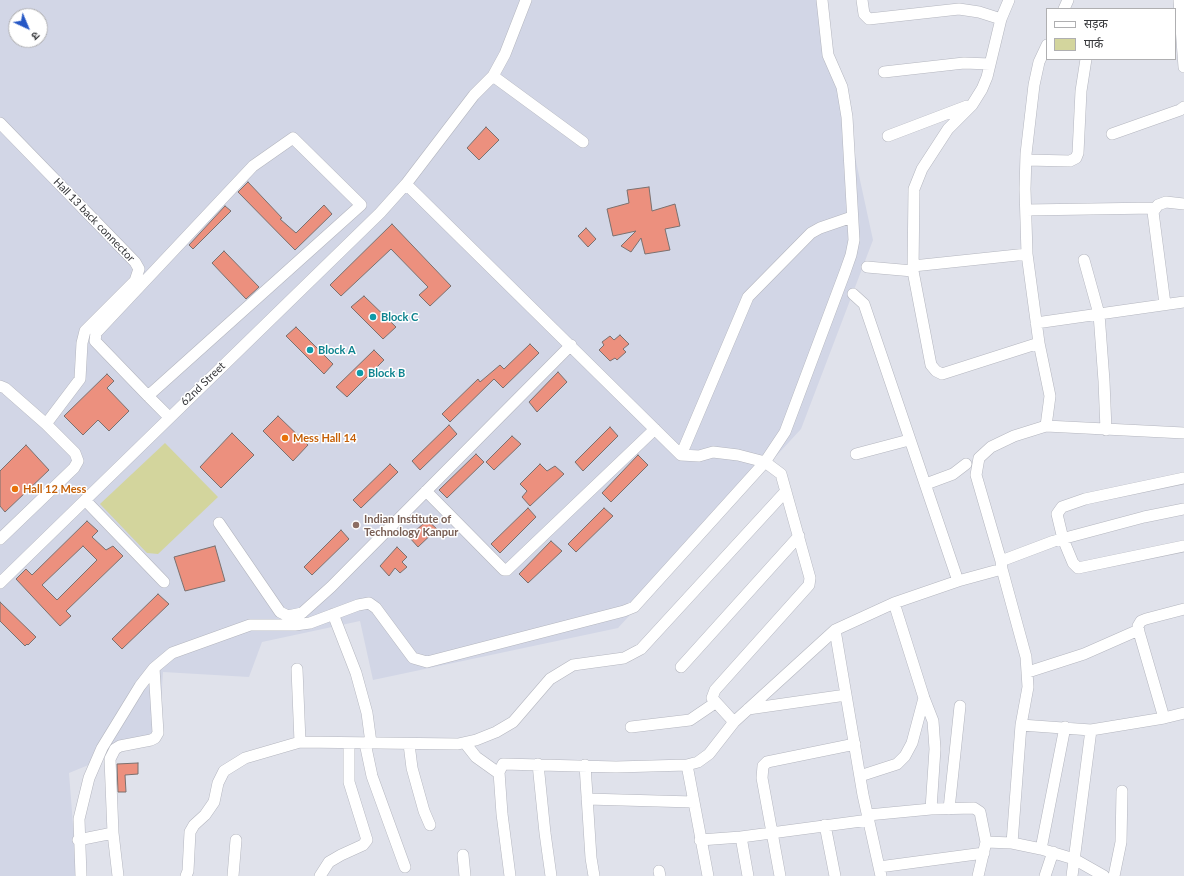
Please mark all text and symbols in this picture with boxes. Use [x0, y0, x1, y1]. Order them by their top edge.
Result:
north arrow [8, 8, 48, 48]
legend [1046, 8, 1176, 60]
text: सड़क [1084, 16, 1108, 31]
text: उ [29, 29, 43, 43]
text: पार्क [1084, 36, 1103, 51]
street label: Hall 13 back connector [51, 175, 137, 265]
place label: Block C [381, 310, 418, 324]
marker: Block C [368, 312, 378, 322]
place label: Block A [318, 343, 356, 357]
marker: Block A [305, 345, 315, 355]
street label: 62nd Street [178, 360, 228, 408]
place label: Block B [368, 366, 405, 380]
marker: Block B [355, 368, 365, 378]
place label: Mess Hall 14 [293, 431, 356, 445]
marker: Mess Hall 14 [280, 433, 290, 443]
place label: Hall 12 Mess [23, 482, 86, 496]
marker: Hall 12 Mess [10, 484, 20, 494]
place label: Indian Institute of Technology Kanpur [364, 512, 458, 538]
marker: Indian Institute of Technology Kanpur [351, 520, 361, 530]

